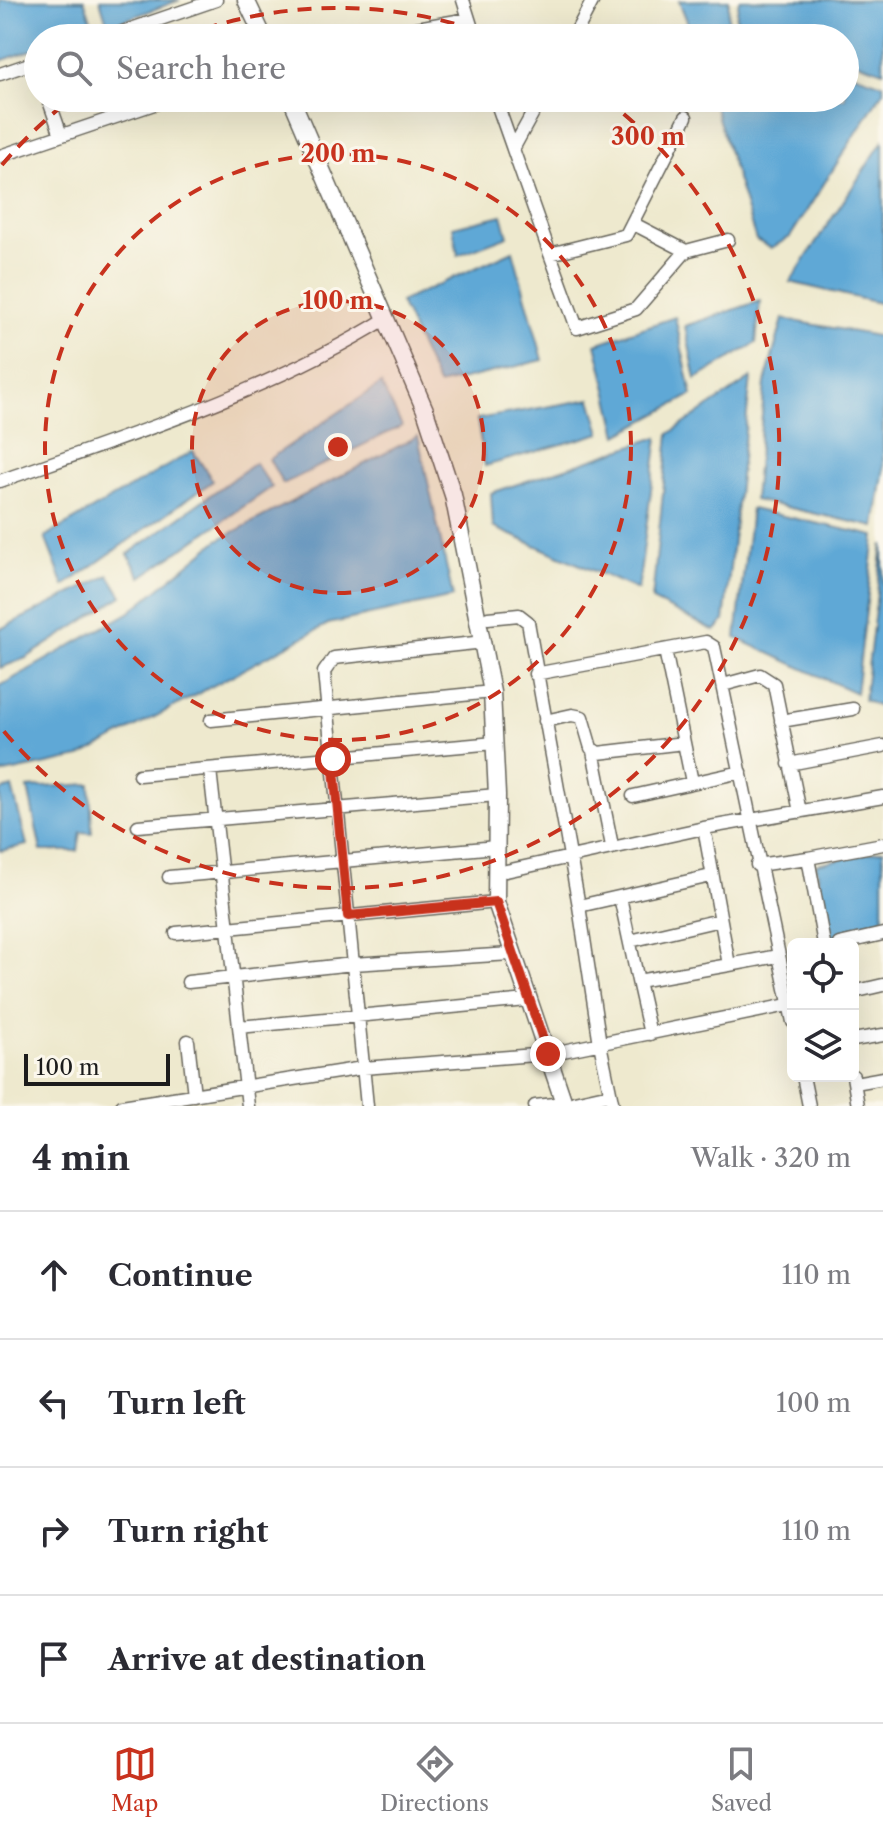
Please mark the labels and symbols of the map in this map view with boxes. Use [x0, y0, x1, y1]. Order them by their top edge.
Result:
text: 300 m [611, 122, 685, 151]
text: 200 m [301, 139, 375, 168]
text: 100 m [302, 286, 374, 315]
centre of rings [324, 433, 352, 461]
route start [315, 741, 351, 777]
route end [530, 1036, 566, 1072]
scale bar [24, 1050, 170, 1086]

